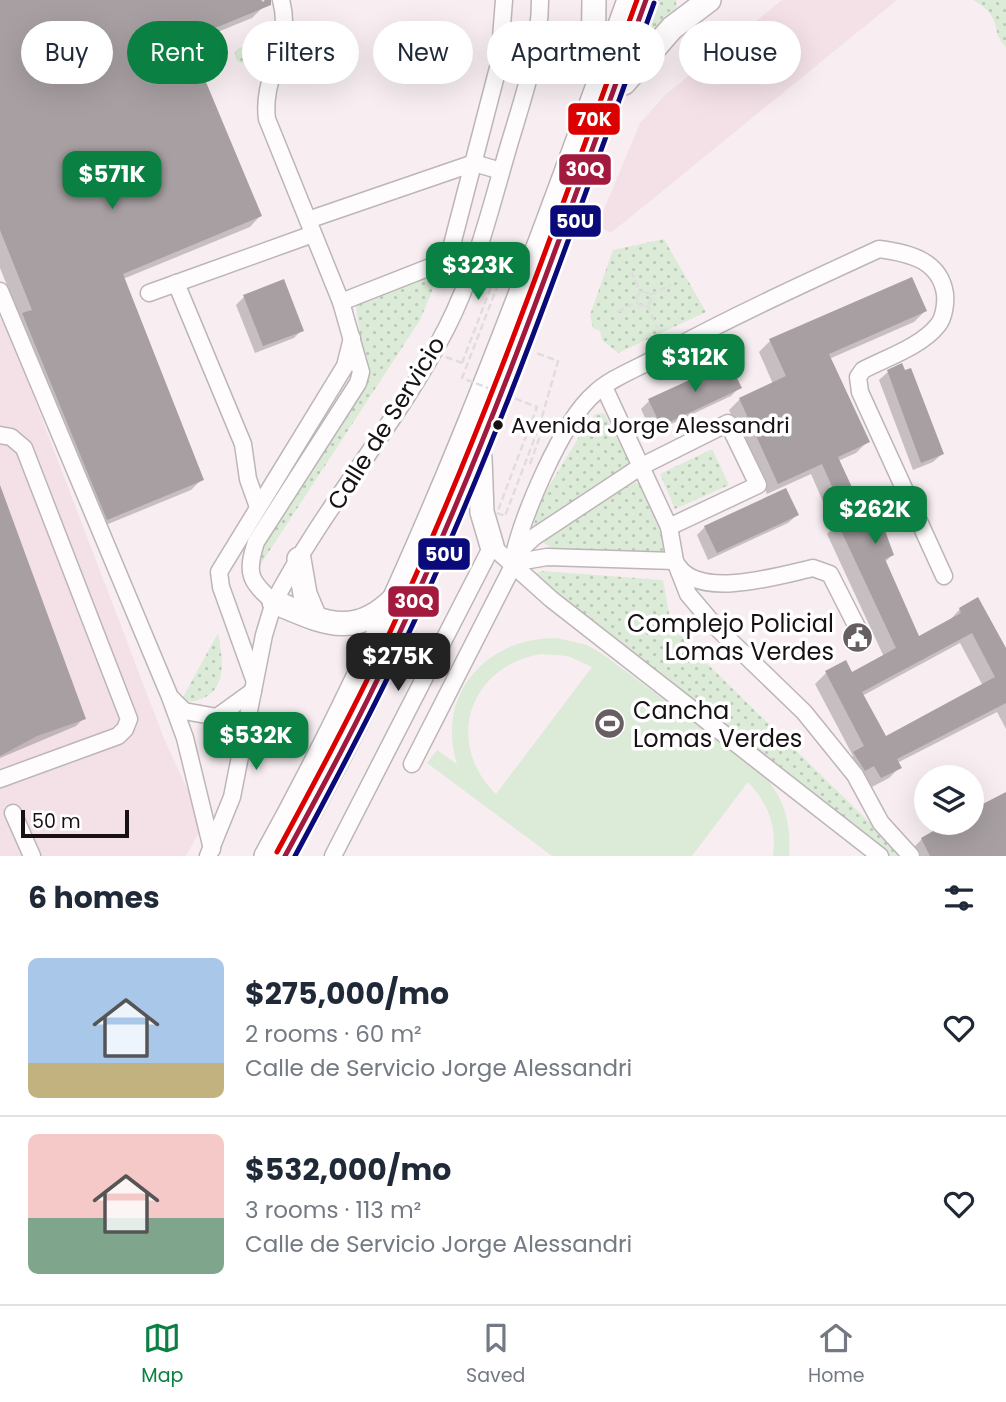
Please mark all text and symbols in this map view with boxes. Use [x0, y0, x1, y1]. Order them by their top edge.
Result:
chip: Buy [21, 21, 113, 84]
chip: Rent [127, 21, 228, 84]
chip: Filters [242, 21, 359, 84]
chip: New [373, 21, 473, 84]
chip: Apartment [487, 21, 665, 84]
chip: House [679, 21, 801, 84]
line badge: 70K [567, 102, 621, 136]
text: 70K [576, 106, 612, 133]
pin: $571K [63, 152, 161, 211]
line badge: 30Q [558, 153, 612, 186]
text: 30Q [566, 156, 604, 183]
text: $571K [78, 158, 146, 190]
line badge: 50U [549, 204, 602, 238]
text: 50U [556, 208, 594, 235]
pin: $323K [429, 243, 527, 302]
text: $323K [442, 249, 514, 281]
street label: Calle de Servicio [319, 330, 453, 516]
pin: $312K [646, 334, 744, 394]
text: $312K [662, 341, 728, 373]
place label: Avenida Jorge Alessandri [511, 410, 790, 441]
marker: Avenida Jorge Alessandri [491, 418, 505, 432]
pin: $262K [826, 486, 924, 546]
text: $262K [839, 493, 911, 525]
line badge: 50U [417, 537, 471, 571]
text: 50U [425, 541, 463, 568]
line badge: 30Q [387, 585, 440, 618]
text: 30Q [395, 588, 433, 615]
place label: Complejo Policial Lomas Verdes [627, 607, 834, 668]
public building icon: Complejo Policial Lomas Verdes [840, 620, 874, 654]
pin: $275K [349, 634, 447, 693]
text: $275K [362, 640, 434, 672]
place label: Cancha Lomas Verdes [633, 694, 802, 755]
sports icon: Cancha Lomas Verdes [593, 707, 627, 741]
pin: $532K [207, 712, 305, 772]
text: $532K [219, 719, 293, 751]
map controls [914, 765, 984, 835]
button: layers [914, 765, 984, 835]
scale bar [21, 807, 130, 839]
text: 50 m [32, 808, 81, 835]
text: 6 homes [28, 876, 160, 919]
icon: filters [940, 879, 978, 917]
text: $275,000/mo [245, 972, 449, 1015]
icon: home [84, 986, 168, 1070]
icon: heart [940, 1009, 978, 1047]
text: 2 rooms · 60 m² [245, 1018, 422, 1050]
text: Calle de Servicio Jorge Alessandri [245, 1052, 632, 1084]
text: $532,000/mo [245, 1148, 451, 1191]
icon: home [84, 1162, 168, 1246]
icon: heart [940, 1185, 978, 1223]
text: 3 rooms · 113 m² [245, 1194, 421, 1226]
text: Calle de Servicio Jorge Alessandri [245, 1228, 632, 1260]
tab: Map [141, 1319, 183, 1390]
tab: Saved [466, 1319, 525, 1390]
tab: Home [808, 1319, 865, 1390]

